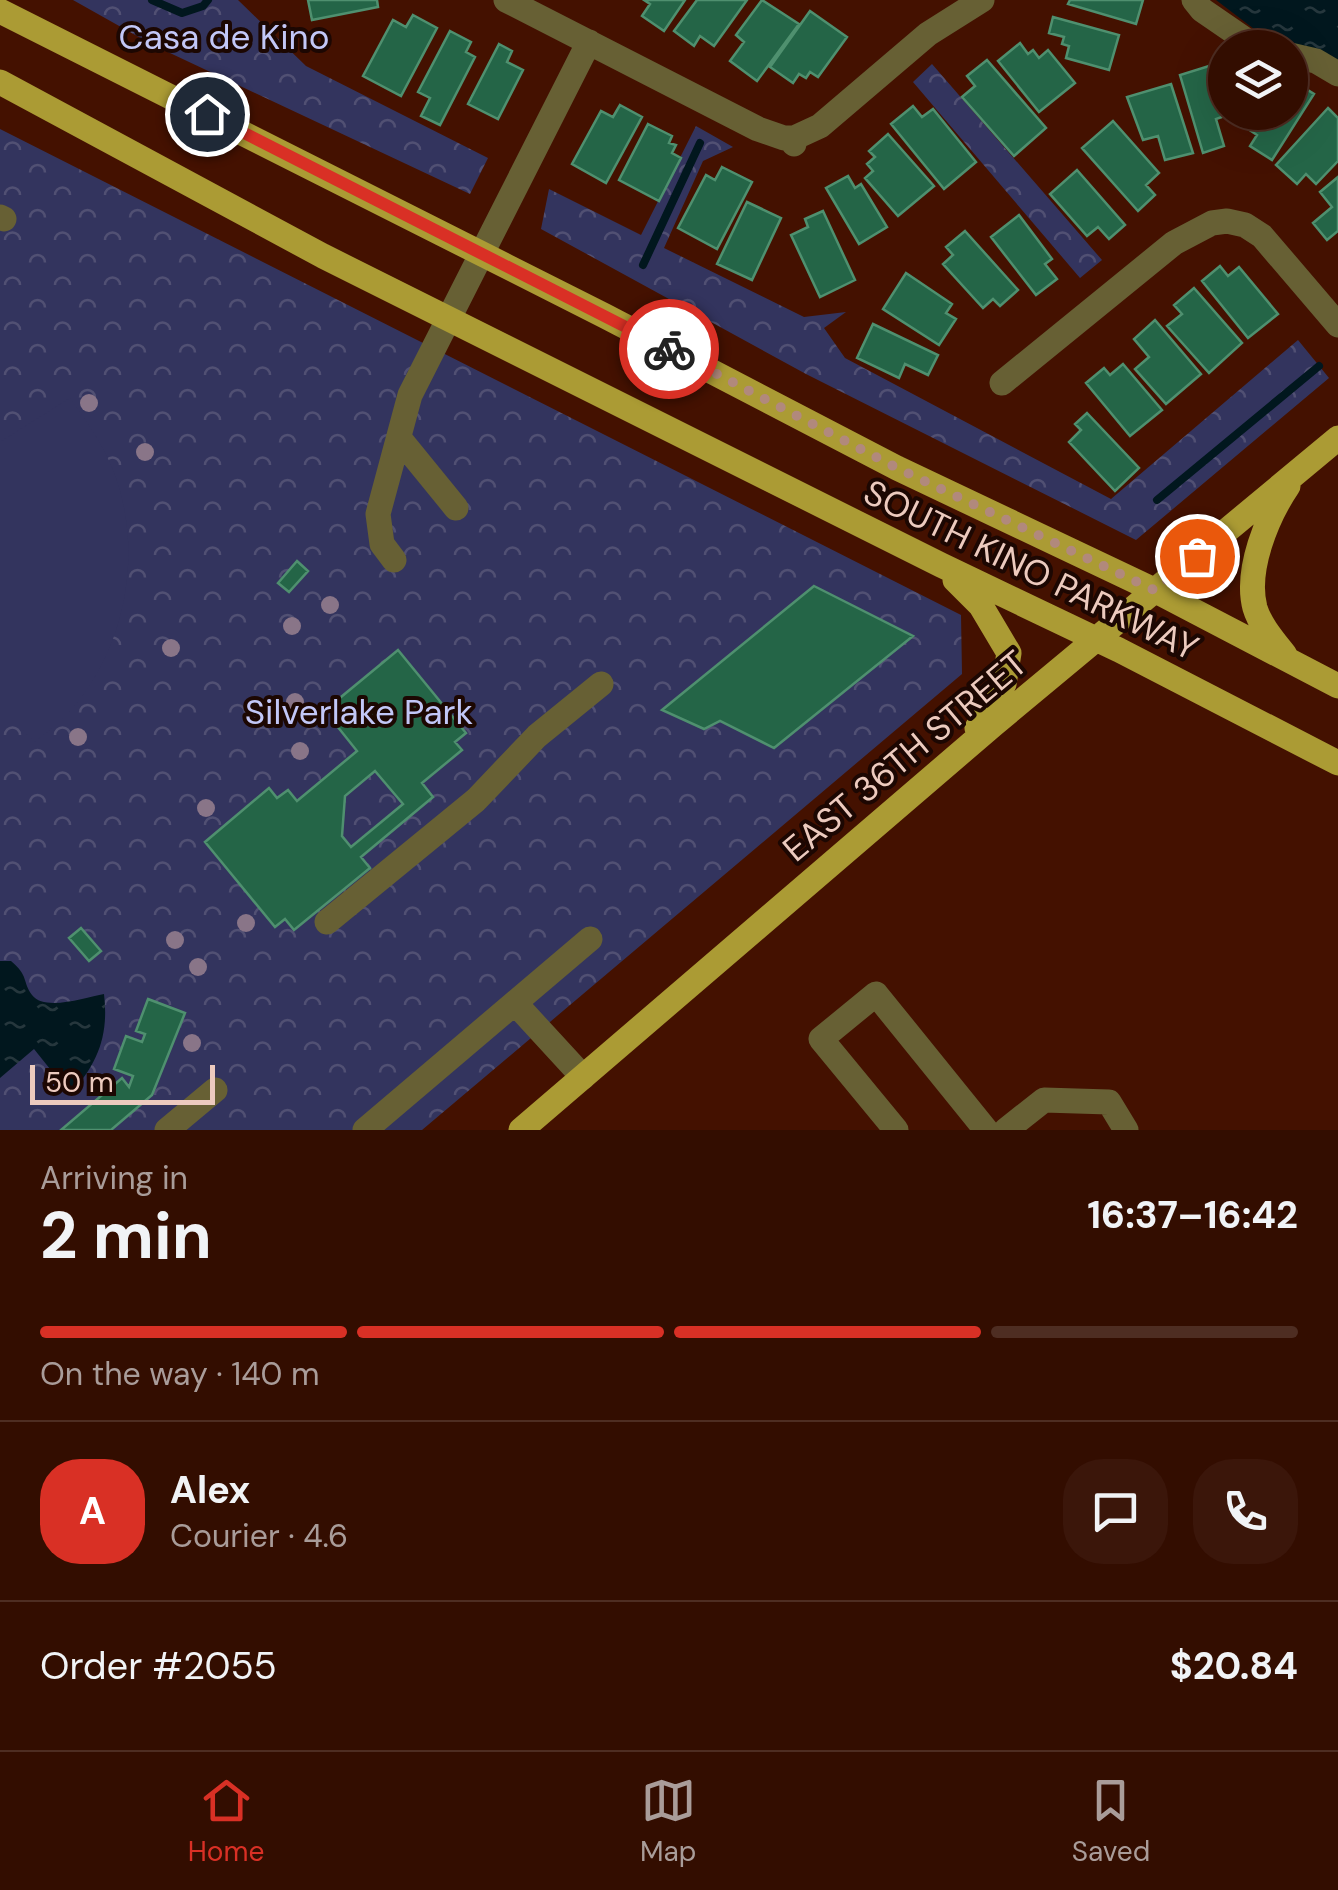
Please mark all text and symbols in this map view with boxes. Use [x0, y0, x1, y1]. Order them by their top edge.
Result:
park label: Casa de Kino [119, 14, 329, 60]
map controls [1208, 30, 1308, 130]
button: layers [1208, 30, 1308, 130]
pin [165, 72, 250, 157]
icon: home [180, 87, 235, 142]
courier [619, 299, 719, 399]
icon: bike [642, 322, 697, 377]
street label: SOUTH KINO PARKWAY [856, 469, 1206, 671]
pin [1155, 514, 1240, 599]
icon: bag [1170, 529, 1225, 584]
street label: EAST 36TH STREET [773, 640, 1037, 872]
park label: Silverlake Park [245, 689, 474, 735]
scale bar [30, 1060, 215, 1104]
text: 50 m [45, 1064, 114, 1101]
text: Arriving in [40, 1157, 188, 1199]
text: 16:37–16:42 [1087, 1190, 1298, 1240]
text: 2 min [40, 1194, 212, 1278]
text: On the way · 140 m [40, 1353, 320, 1395]
button: chat [1063, 1459, 1168, 1564]
button: phone [1193, 1459, 1298, 1564]
text: Alex [170, 1465, 250, 1515]
text: A [79, 1486, 106, 1536]
text: Courier · 4.6 [170, 1515, 348, 1557]
text: Order #2055 [40, 1641, 277, 1691]
text: $20.84 [1170, 1641, 1298, 1691]
tab: Home [188, 1773, 264, 1870]
tab: Map [640, 1773, 696, 1870]
tab: Saved [1072, 1773, 1150, 1870]

